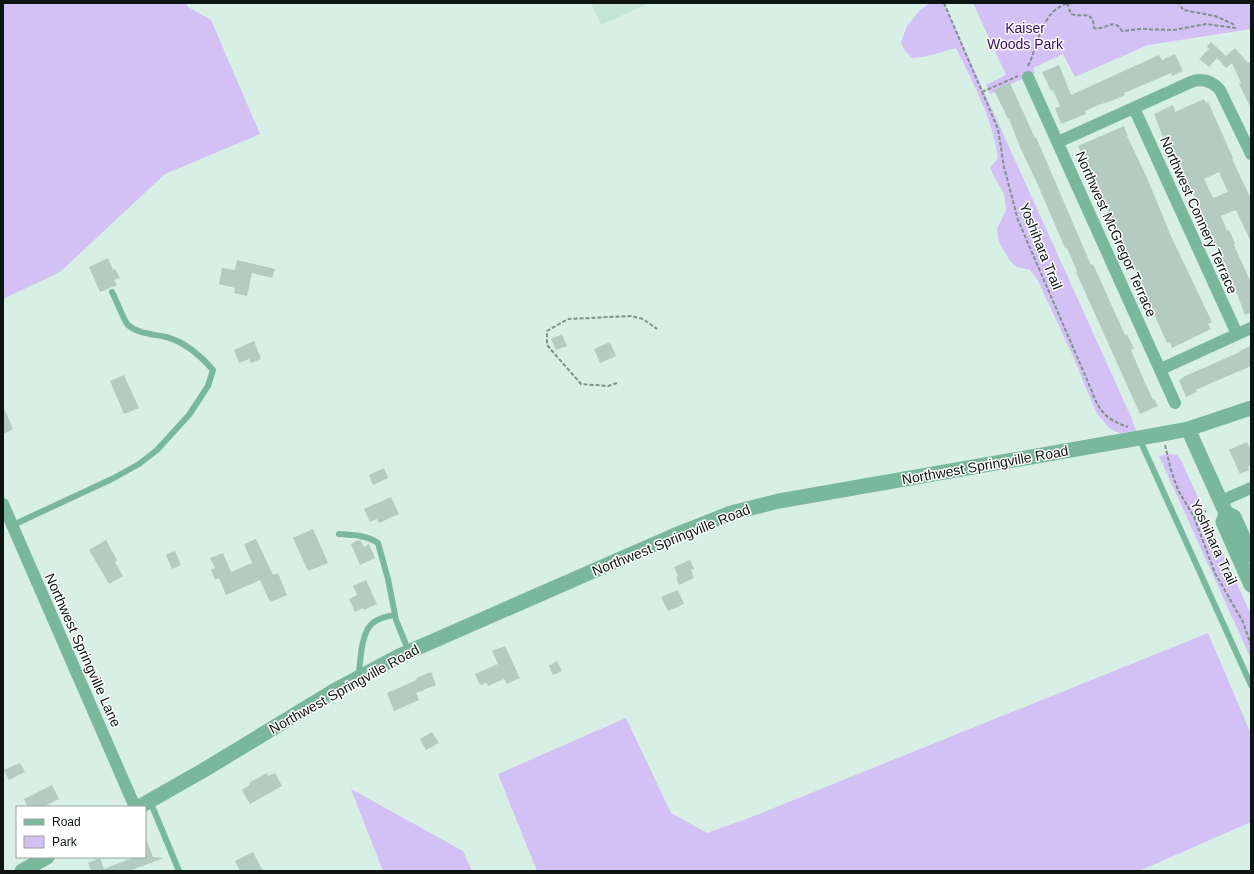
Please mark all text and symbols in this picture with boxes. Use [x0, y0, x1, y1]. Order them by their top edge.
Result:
park label: Kaiser Woods Park [987, 20, 1064, 52]
street label: Northwest Connery Terrace [1157, 134, 1241, 296]
street label: Northwest McGregor Terrace [1072, 149, 1160, 319]
street label: Yoshihara Trail [1016, 200, 1066, 292]
street label: Northwest Springville Road [900, 442, 1070, 488]
street label: Yoshihara Trail [1187, 497, 1241, 587]
street label: Northwest Springville Road [590, 501, 752, 579]
street label: Northwest Springville Lane [42, 571, 124, 730]
street label: Northwest Springville Road [266, 641, 422, 737]
legend [16, 806, 146, 858]
text: Road [52, 815, 81, 829]
text: Park [52, 835, 78, 849]

